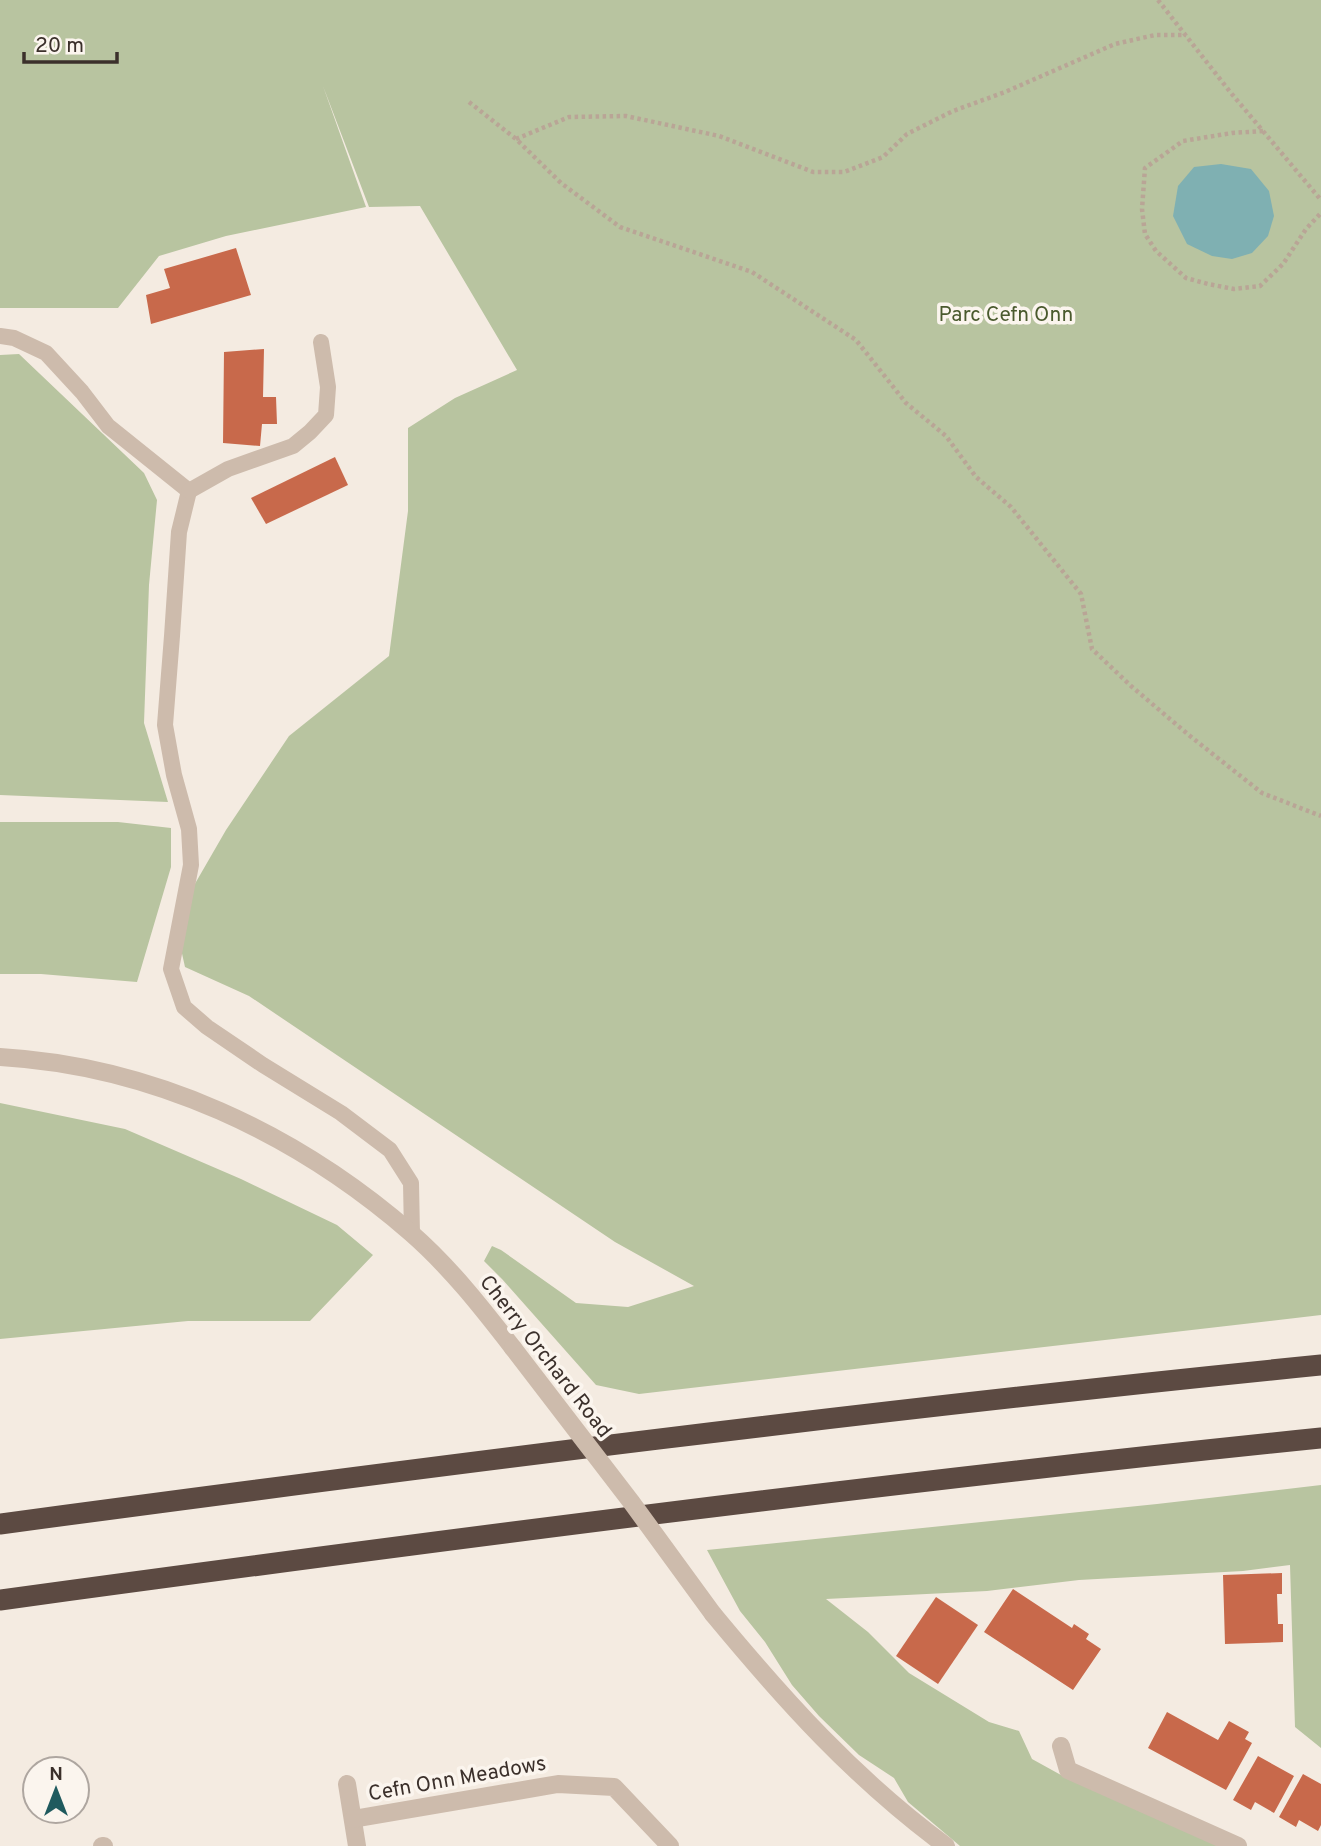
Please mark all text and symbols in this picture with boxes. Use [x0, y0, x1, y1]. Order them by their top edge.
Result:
scale bar [24, 21, 117, 65]
text: 20 m [35, 33, 84, 60]
park label: Parc Cefn Onn [939, 302, 1073, 329]
street label: Cherry Orchard Road [473, 1270, 617, 1444]
street label: Cefn Onn Meadows [366, 1751, 548, 1808]
north arrow [21, 1755, 91, 1825]
text: N [49, 1763, 63, 1787]

